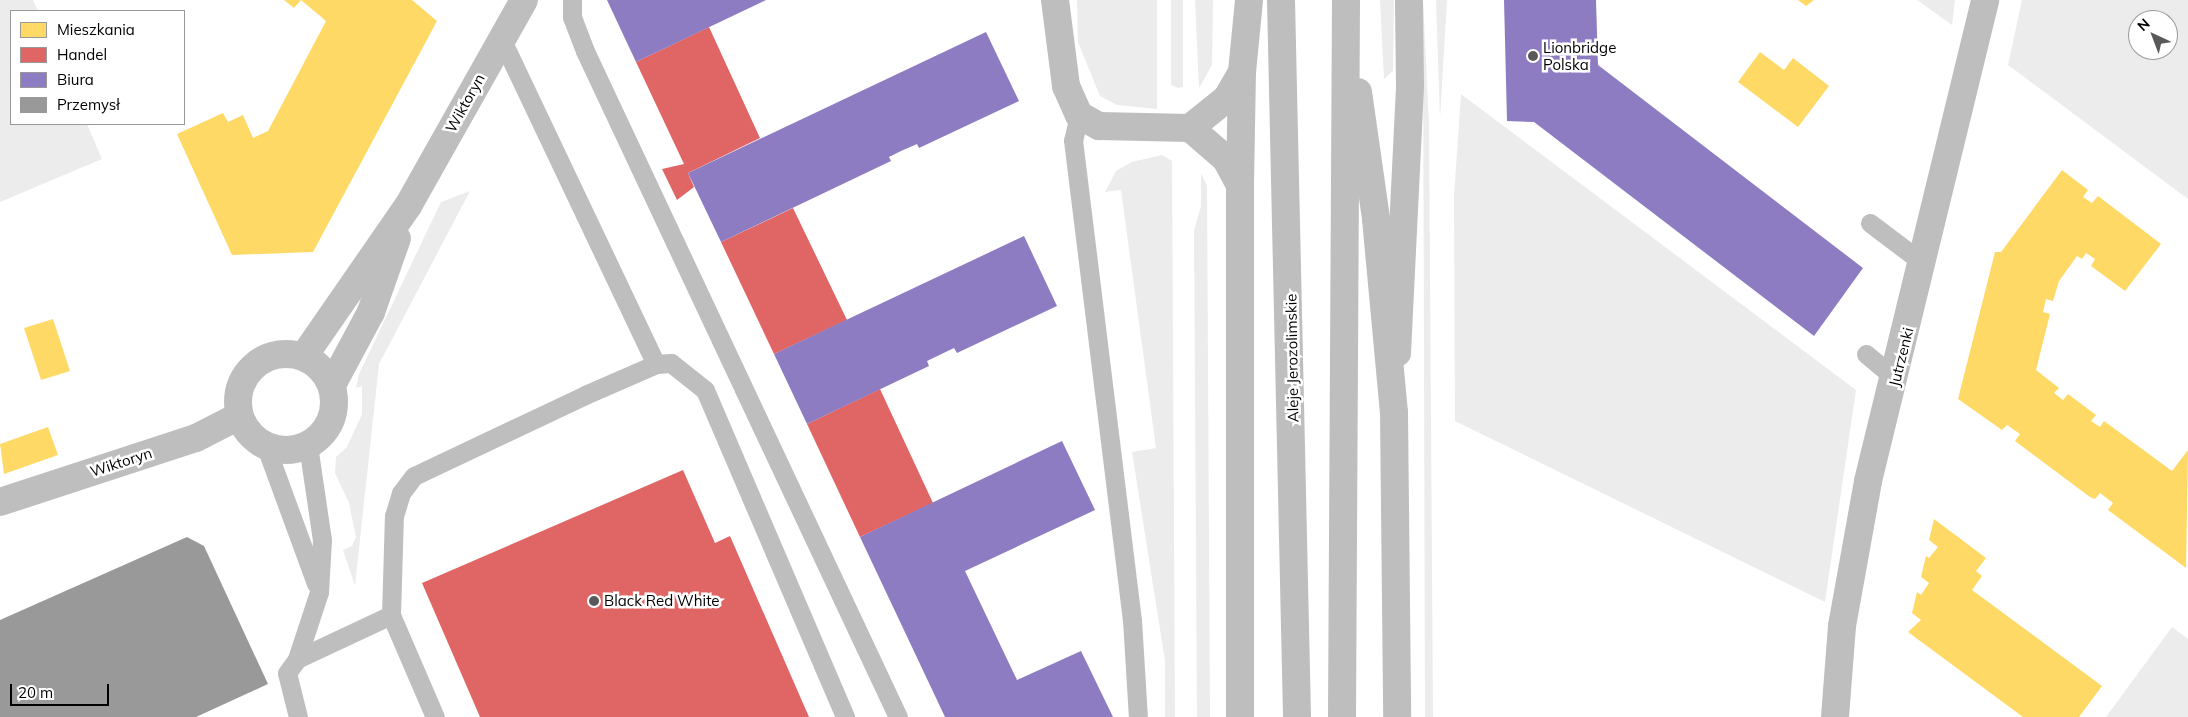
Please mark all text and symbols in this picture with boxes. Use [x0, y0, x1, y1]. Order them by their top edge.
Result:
legend [10, 10, 185, 125]
north arrow [2128, 10, 2178, 60]
text: N [2133, 15, 2153, 35]
text: Mieszkania [57, 20, 135, 39]
place label: Lionbridge Polska [1543, 38, 1616, 73]
text: Handel [57, 45, 107, 64]
marker: Lionbridge Polska [1527, 50, 1539, 62]
text: Biura [57, 70, 94, 89]
street label: Wiktoryn [442, 71, 488, 135]
text: Przemysł [57, 95, 120, 114]
street label: Aleje Jerozolimskie [1282, 293, 1302, 423]
street label: Jutrzenki [1885, 326, 1917, 388]
street label: Wiktoryn [88, 444, 154, 480]
place label: Black Red White [604, 592, 719, 610]
marker: Black Red White [588, 595, 600, 607]
scale bar [12, 674, 111, 706]
text: 20 m [18, 683, 53, 702]

